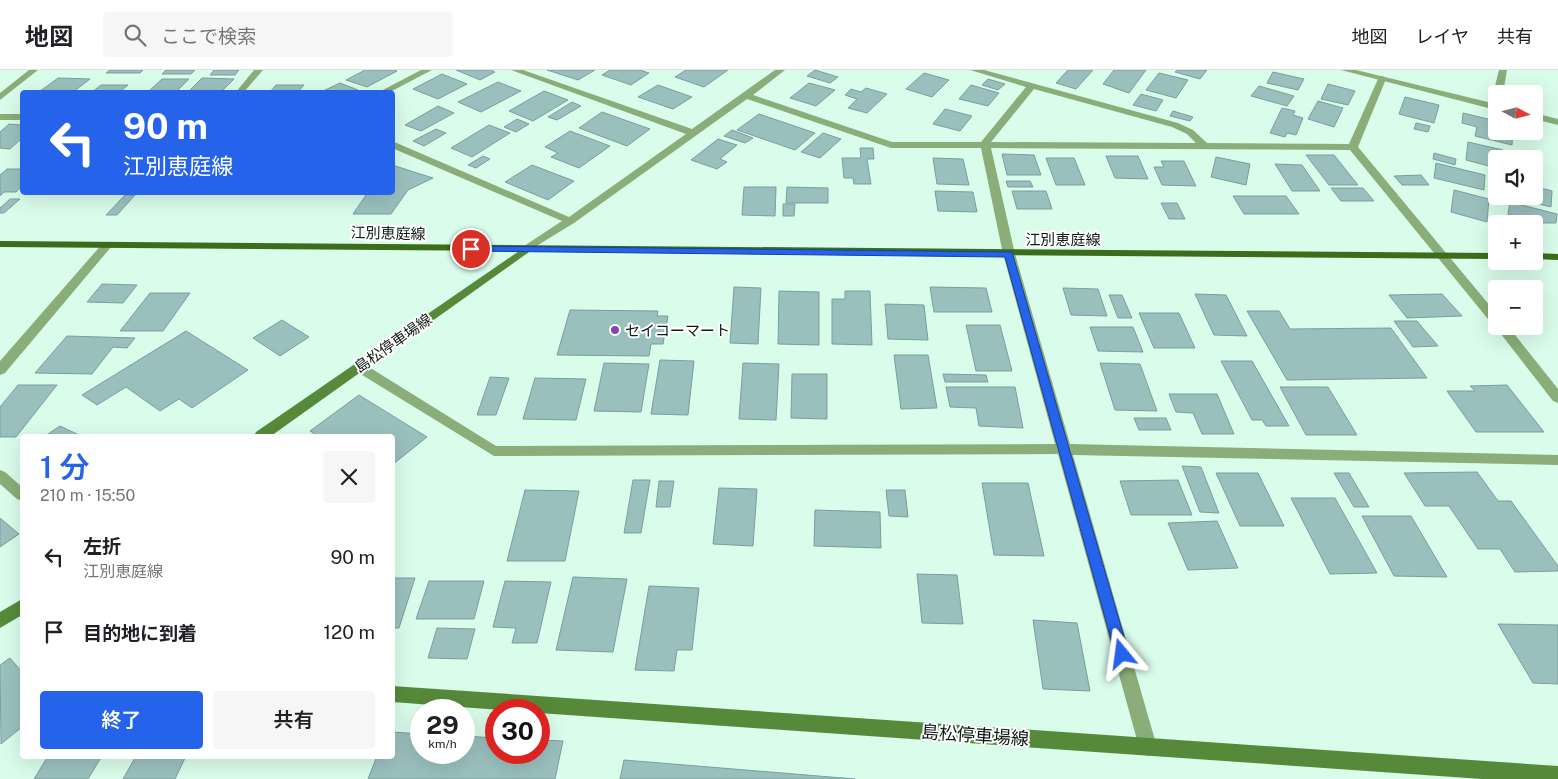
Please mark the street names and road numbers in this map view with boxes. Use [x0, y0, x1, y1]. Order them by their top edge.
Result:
street label: 江別恵庭線 [350, 224, 426, 242]
street label: 江別恵庭線 [1025, 231, 1101, 248]
street label: 島松停車場線 [351, 310, 435, 376]
street label: 島松停車場線 [920, 721, 1030, 749]

